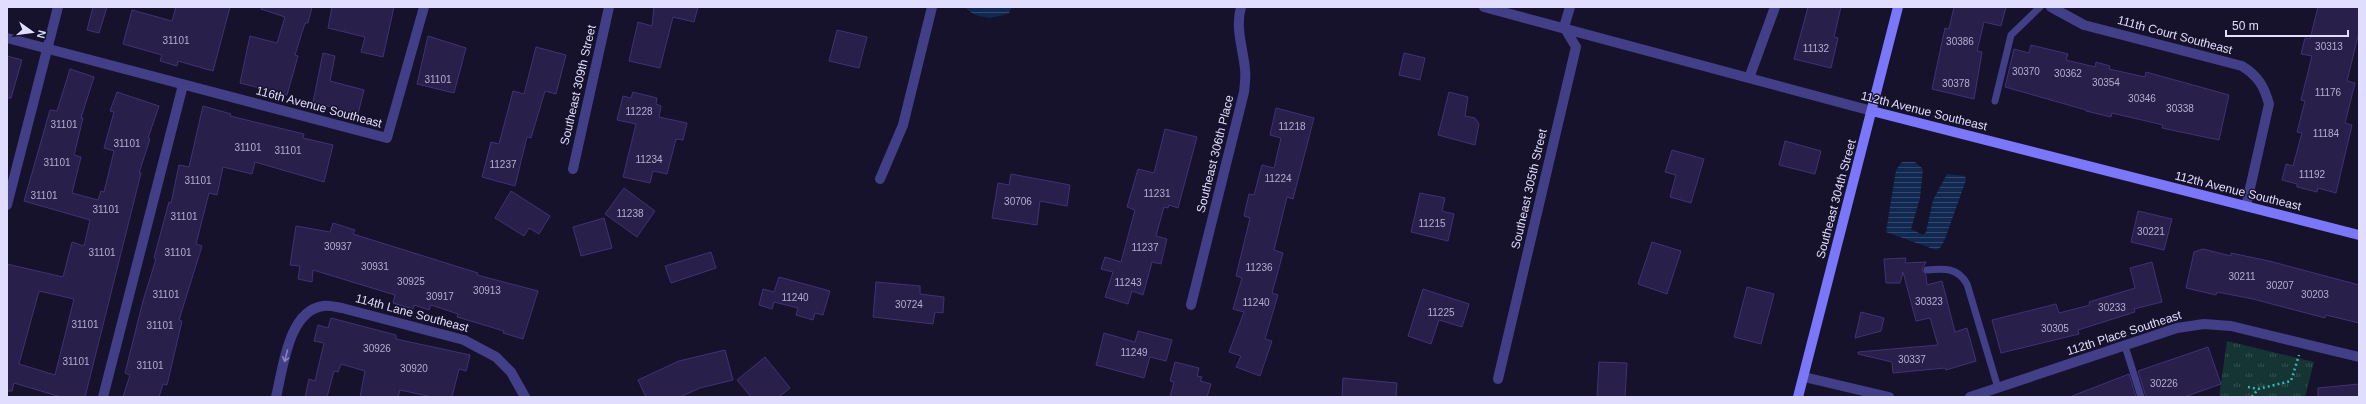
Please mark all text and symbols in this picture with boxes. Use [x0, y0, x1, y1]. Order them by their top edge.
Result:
north arrow [12, 12, 52, 52]
scale bar [2226, 12, 2348, 38]
street label: 111th Court Southeast [2116, 13, 2235, 57]
text: 50 m [2232, 19, 2259, 33]
street label: Southeast 309th Street [557, 23, 599, 146]
text: N [35, 29, 48, 40]
house number: 31101 [162, 35, 190, 46]
house number: 30386 [1946, 36, 1974, 47]
house number: 30313 [2315, 41, 2343, 52]
house number: 11132 [1803, 43, 1830, 54]
house number: 30370 [2012, 66, 2040, 77]
house number: 30362 [2054, 68, 2082, 79]
house number: 31101 [424, 74, 452, 85]
house number: 30354 [2092, 77, 2120, 88]
house number: 30378 [1942, 78, 1970, 89]
street label: 116th Avenue Southeast [255, 83, 384, 131]
house number: 11176 [2315, 87, 2342, 98]
street label: 112th Avenue Southeast [1859, 89, 1989, 134]
street label: Southeast 306th Place [1194, 93, 1236, 214]
house number: 30346 [2128, 93, 2156, 104]
house number: 30338 [2166, 103, 2194, 114]
house number: 11228 [625, 106, 653, 117]
house number: 31101 [50, 119, 78, 130]
house number: 11218 [1278, 121, 1306, 132]
street label: Southeast 305th Street [1508, 127, 1550, 250]
house number: 11184 [2313, 128, 2340, 139]
street label: Southeast 304th Street [1813, 137, 1859, 260]
house number: 31101 [113, 138, 141, 149]
house number: 31101 [234, 142, 262, 153]
house number: 31101 [274, 145, 302, 156]
house number: 11234 [635, 154, 663, 165]
house number: 31101 [43, 157, 71, 168]
house number: 11237 [489, 159, 517, 170]
street label: 112th Avenue Southeast [2173, 169, 2303, 214]
house number: 11192 [2299, 169, 2326, 180]
house number: 11224 [1264, 173, 1292, 184]
house number: 31101 [184, 175, 212, 186]
house number: 11231 [1143, 188, 1171, 199]
house number: 31101 [30, 190, 58, 201]
house number: 30706 [1004, 196, 1032, 207]
house number: 31101 [92, 204, 120, 215]
house number: 11238 [616, 208, 644, 219]
house number: 31101 [170, 211, 198, 222]
house number: 11215 [1418, 218, 1446, 229]
house number: 30221 [2137, 226, 2165, 237]
house number: 30937 [324, 241, 352, 252]
house number: 11237 [1131, 242, 1159, 253]
house number: 31101 [88, 247, 116, 258]
house number: 31101 [164, 247, 192, 258]
house number: 30931 [361, 261, 389, 272]
house number: 11236 [1245, 262, 1273, 273]
house number: 30211 [2228, 271, 2256, 282]
house number: 30925 [397, 276, 425, 287]
house number: 11243 [1114, 277, 1142, 288]
house number: 30207 [2266, 280, 2294, 291]
house number: 30913 [473, 285, 501, 296]
house number: 31101 [152, 289, 180, 300]
house number: 30203 [2301, 289, 2329, 300]
street label: 114th Lane Southeast [354, 291, 471, 335]
house number: 30917 [426, 291, 454, 302]
house number: 11240 [781, 292, 809, 303]
house number: 30323 [1915, 296, 1943, 307]
house number: 11240 [1242, 297, 1270, 308]
house number: 30724 [895, 299, 923, 310]
house number: 30233 [2098, 302, 2126, 313]
house number: 11225 [1427, 307, 1455, 318]
street label: 112th Place Southeast [2065, 308, 2184, 358]
house number: 31101 [71, 319, 99, 330]
house number: 31101 [146, 320, 174, 331]
house number: 30305 [2041, 323, 2069, 334]
house number: 30926 [363, 343, 391, 354]
house number: 11249 [1120, 347, 1148, 358]
one-way arrow [282, 349, 289, 362]
house number: 30337 [1898, 354, 1926, 365]
house number: 31101 [62, 356, 90, 367]
house number: 31101 [136, 360, 164, 371]
house number: 30920 [400, 363, 428, 374]
house number: 30226 [2150, 378, 2178, 389]

